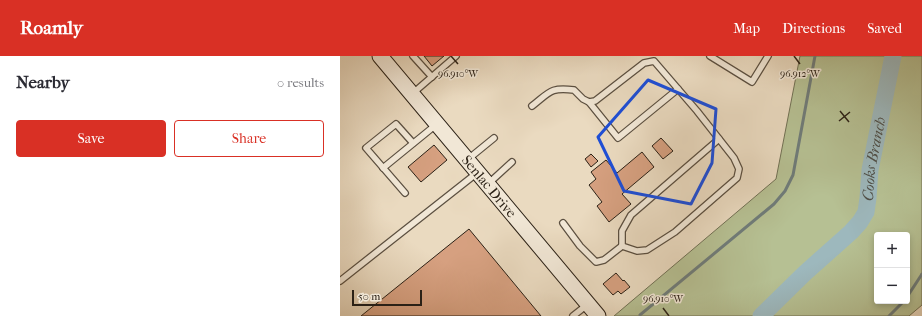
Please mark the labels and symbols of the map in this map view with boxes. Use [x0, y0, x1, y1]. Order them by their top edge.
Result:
text: 96.910°W [438, 68, 479, 80]
text: 96.912°W [780, 68, 821, 80]
water label: Cooks Branch [859, 115, 890, 201]
street label: Senlac Drive [458, 152, 520, 221]
scale bar [352, 288, 422, 307]
text: 96.910°W [643, 293, 684, 305]

